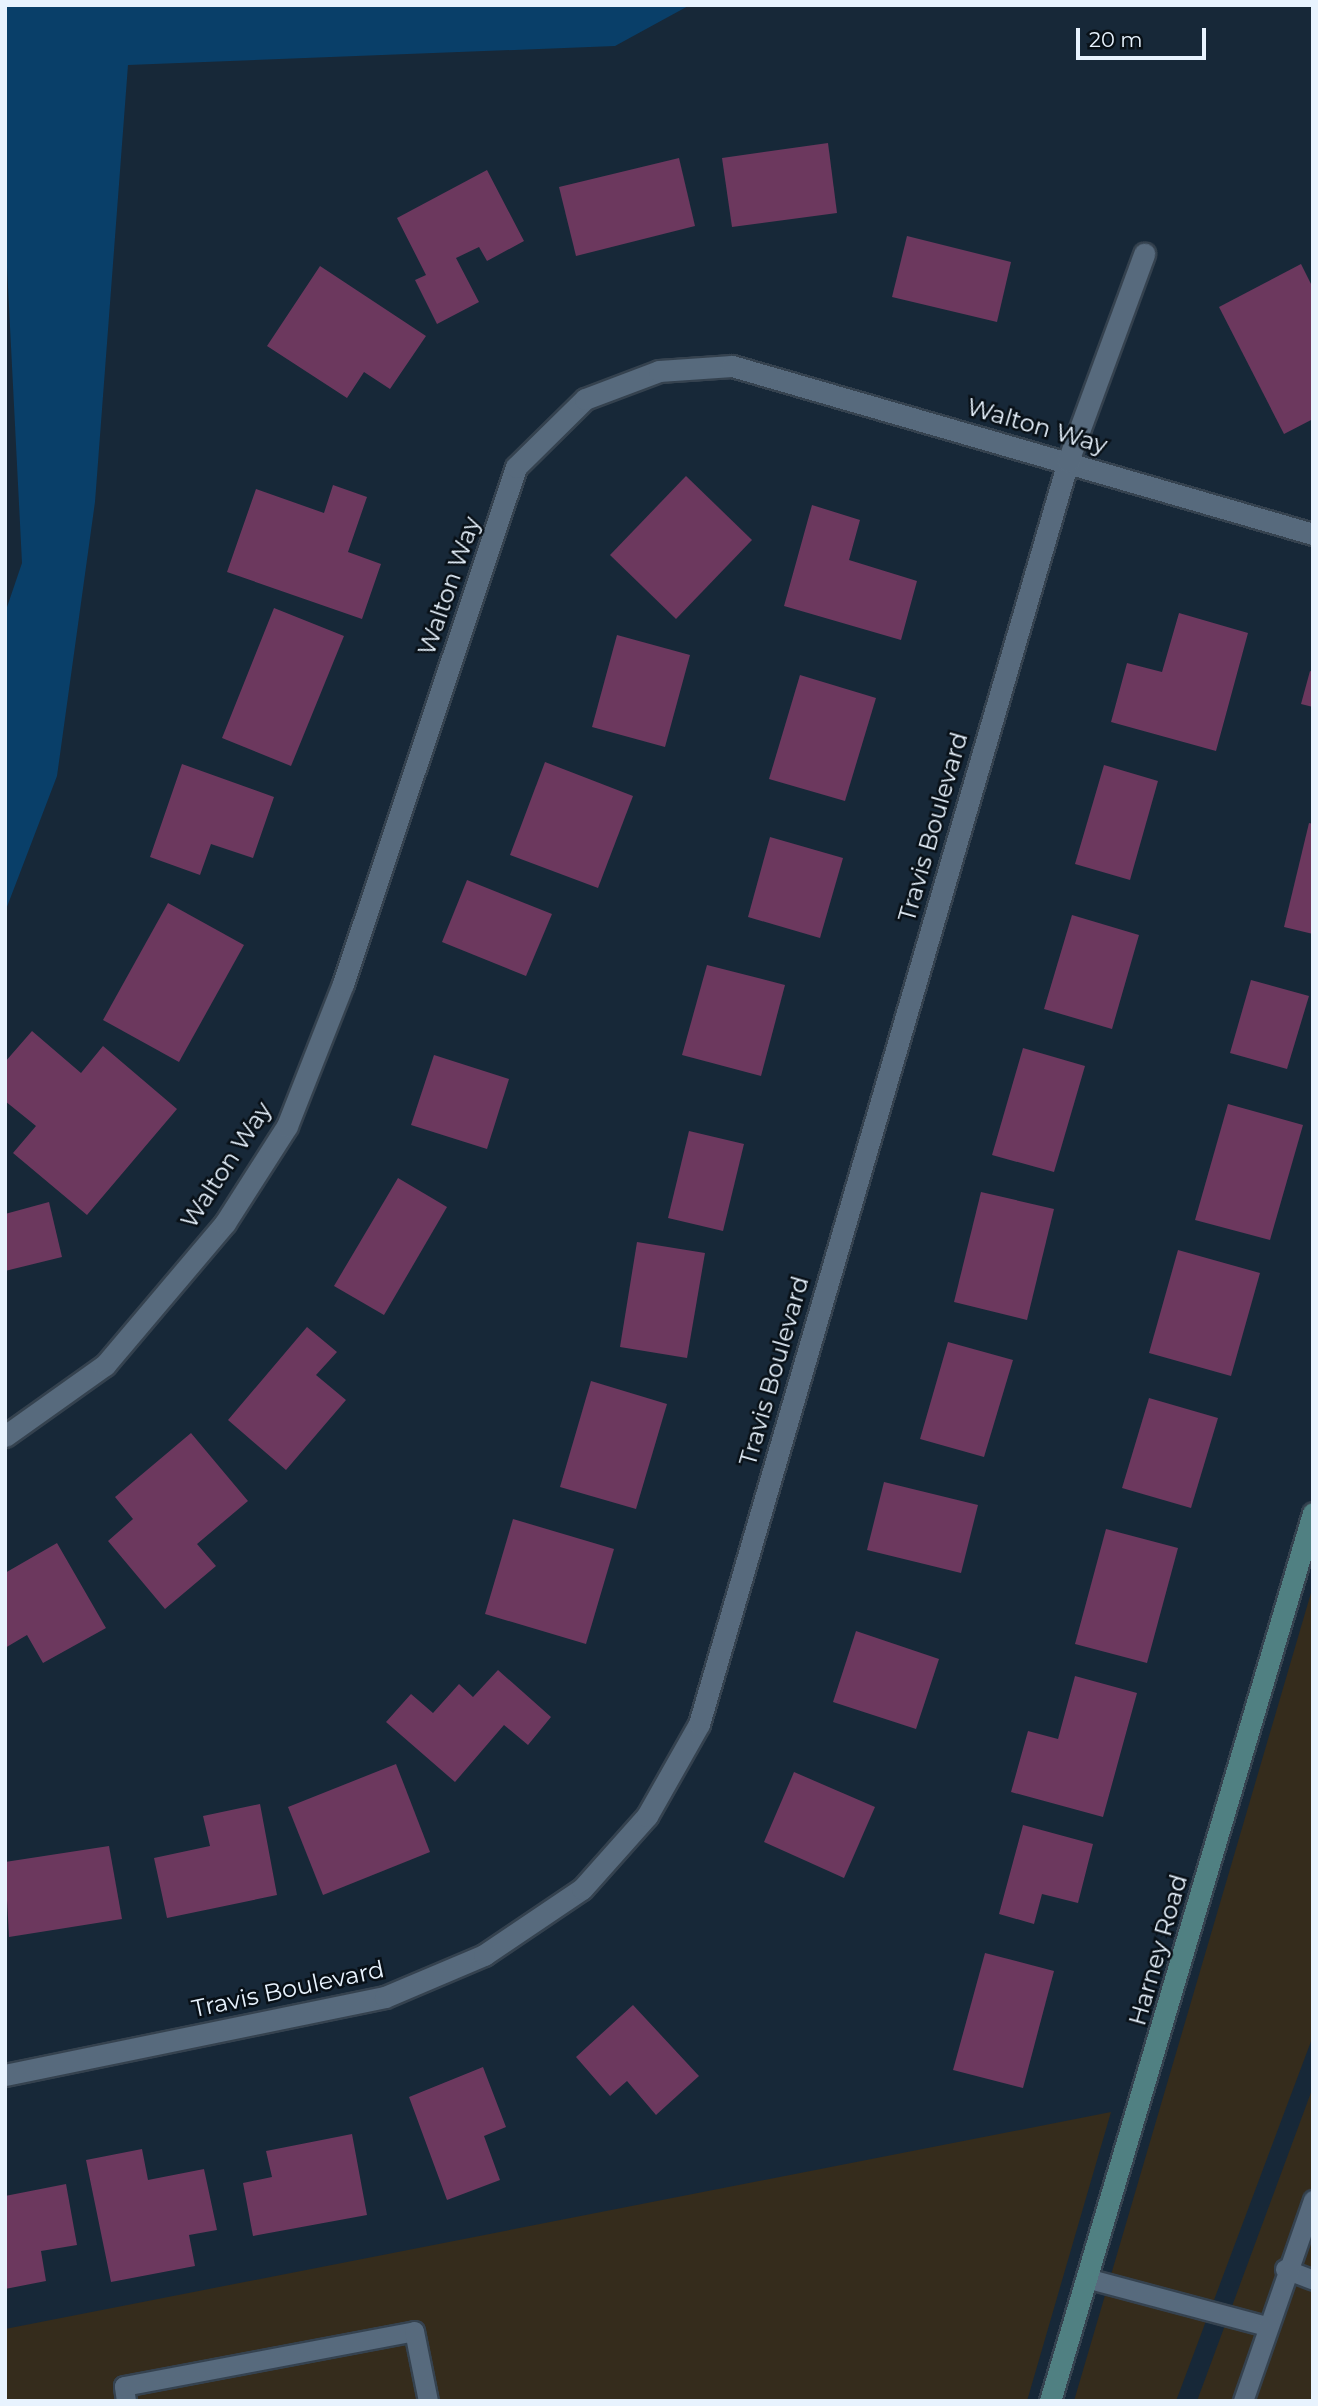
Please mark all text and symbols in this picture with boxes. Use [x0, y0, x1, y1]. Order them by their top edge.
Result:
scale bar [1080, 14, 1210, 58]
text: 20 m [1089, 27, 1143, 52]
street label: Walton Way [964, 392, 1110, 460]
street label: Walton Way [412, 513, 486, 659]
street label: Travis Boulevard [892, 729, 974, 925]
street label: Walton Way [175, 1096, 277, 1234]
street label: Travis Boulevard [733, 1273, 815, 1469]
street label: Harney Road [1123, 1871, 1193, 2029]
street label: Travis Boulevard [189, 1955, 387, 2023]

